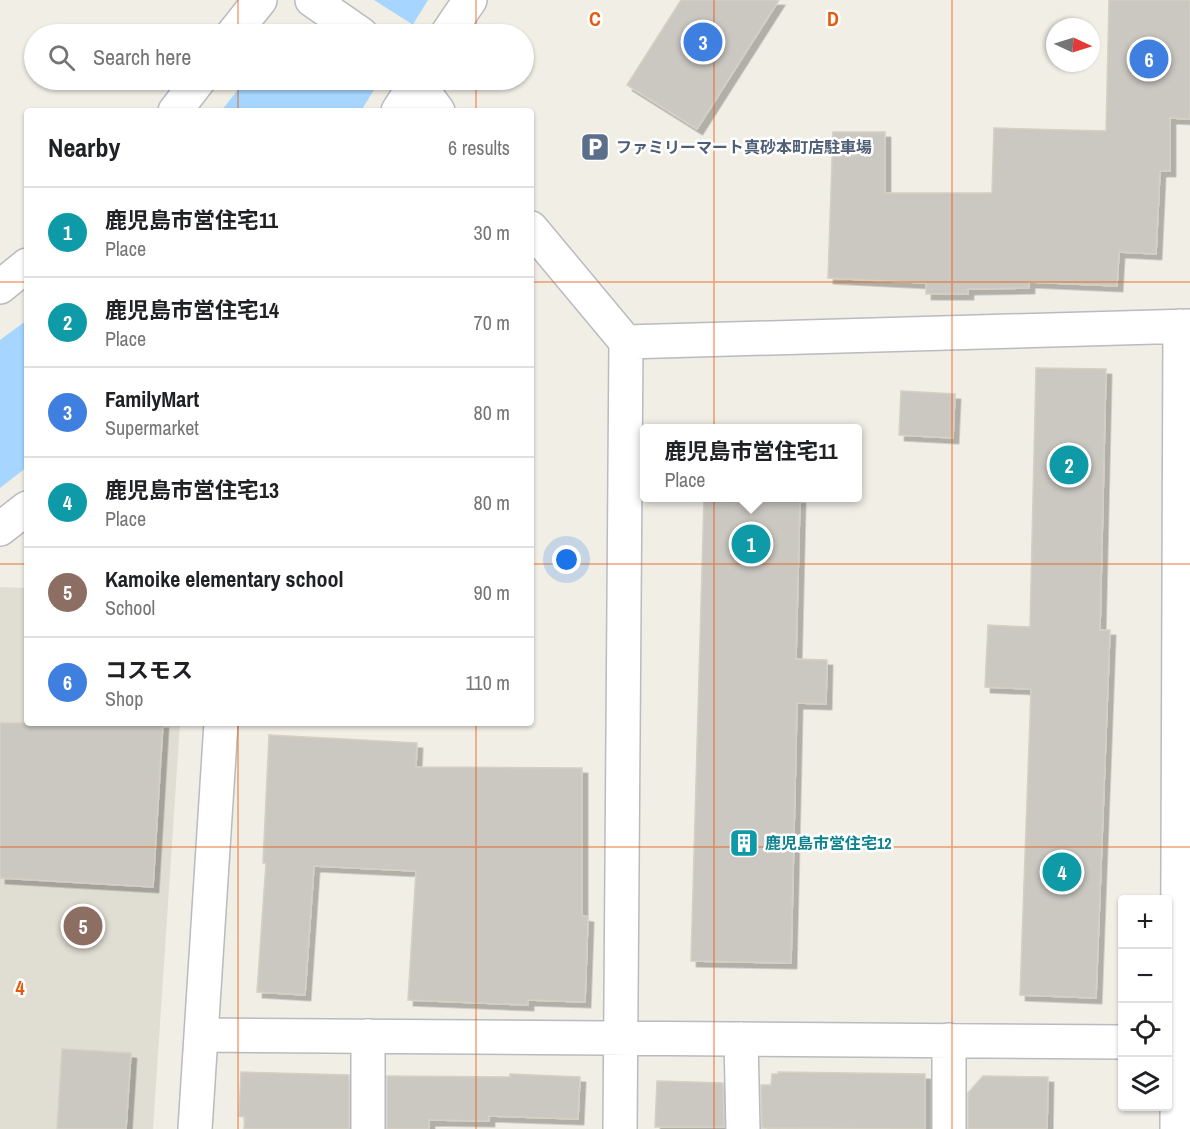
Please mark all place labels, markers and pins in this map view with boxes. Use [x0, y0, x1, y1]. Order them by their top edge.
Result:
pin: 3 [684, 20, 722, 64]
pin: 6 [1130, 36, 1168, 82]
parking icon: ファミリーマート真砂本町店駐車場 [579, 131, 611, 163]
place label: ファミリーマート真砂本町店駐車場 [616, 136, 872, 158]
pin: 2 [1050, 442, 1088, 488]
pin: 1 [732, 522, 771, 566]
building icon: 鹿児島市営住宅12 [728, 827, 760, 859]
place label: 鹿児島市営住宅12 [765, 832, 892, 854]
pin: 4 [1042, 850, 1082, 894]
pin: 5 [64, 904, 103, 948]

